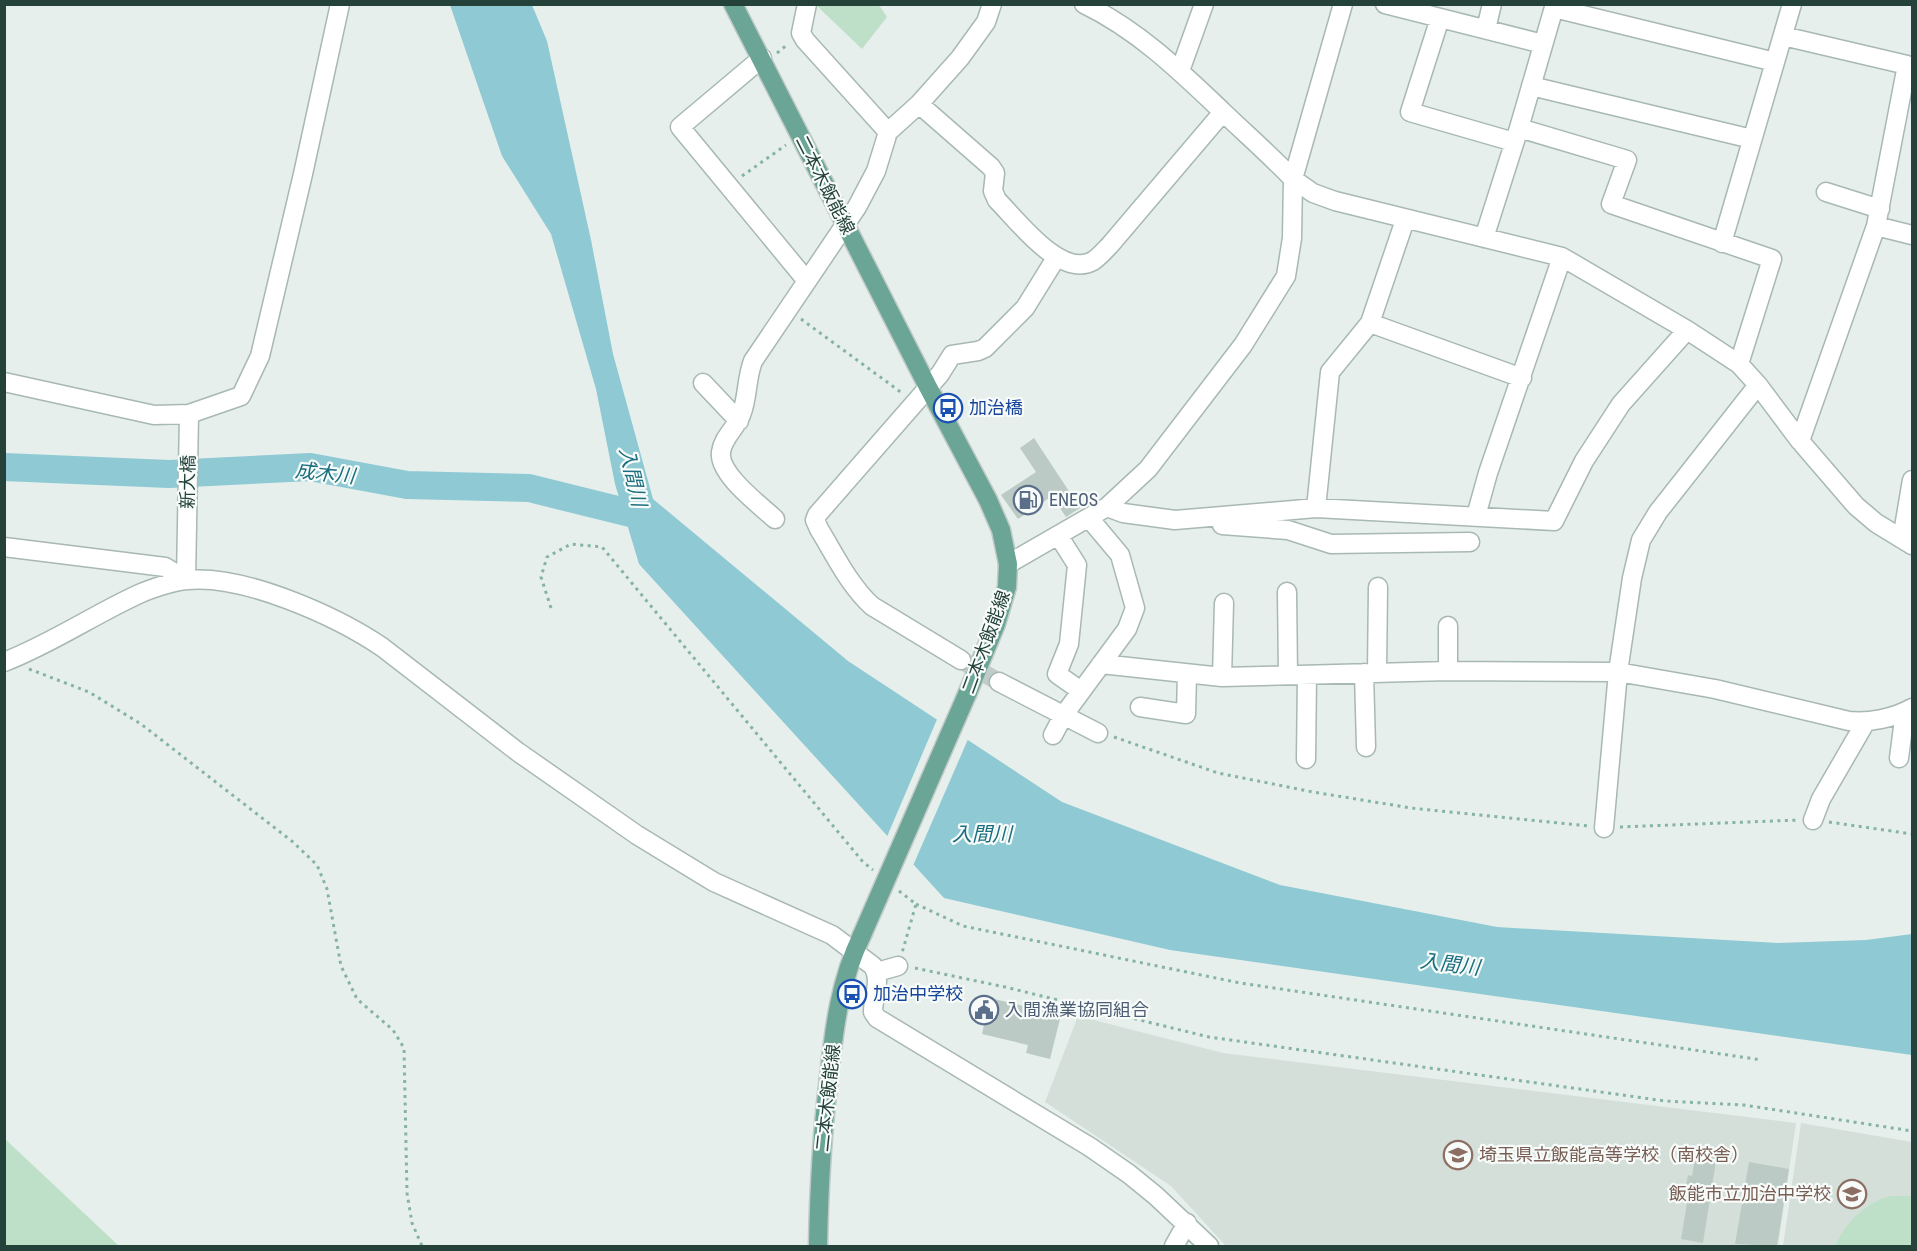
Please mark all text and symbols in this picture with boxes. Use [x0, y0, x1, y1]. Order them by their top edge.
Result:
street label: 二本木飯能線 [792, 132, 859, 238]
bus stop icon: 加治橋 [932, 392, 964, 424]
place label: 加治橋 [969, 397, 1023, 418]
water label: 入間川 [615, 445, 652, 511]
street label: 新大橋 [177, 455, 198, 509]
water label: 成木川 [294, 458, 358, 488]
fuel station icon: ENEOS [1012, 484, 1044, 516]
place label: ENEOS [1049, 489, 1098, 510]
street label: 二本木飯能線 [957, 587, 1014, 696]
water label: 入間川 [952, 822, 1014, 846]
water label: 入間川 [1419, 948, 1483, 980]
bus stop icon: 加治中学校 [836, 978, 868, 1010]
place label: 加治中学校 [873, 983, 963, 1004]
public building icon: 入間漁業協同組合 [968, 994, 1000, 1026]
place label: 入間漁業協同組合 [1005, 999, 1149, 1020]
street label: 二本木飯能線 [811, 1043, 844, 1153]
school or university icon: 埼玉県立飯能高等学校（南校舎） [1442, 1139, 1474, 1171]
place label: 埼玉県立飯能高等学校（南校舎） [1479, 1144, 1749, 1165]
school or university icon: 飯能市立加治中学校 [1836, 1178, 1868, 1210]
place label: 飯能市立加治中学校 [1669, 1183, 1831, 1204]

